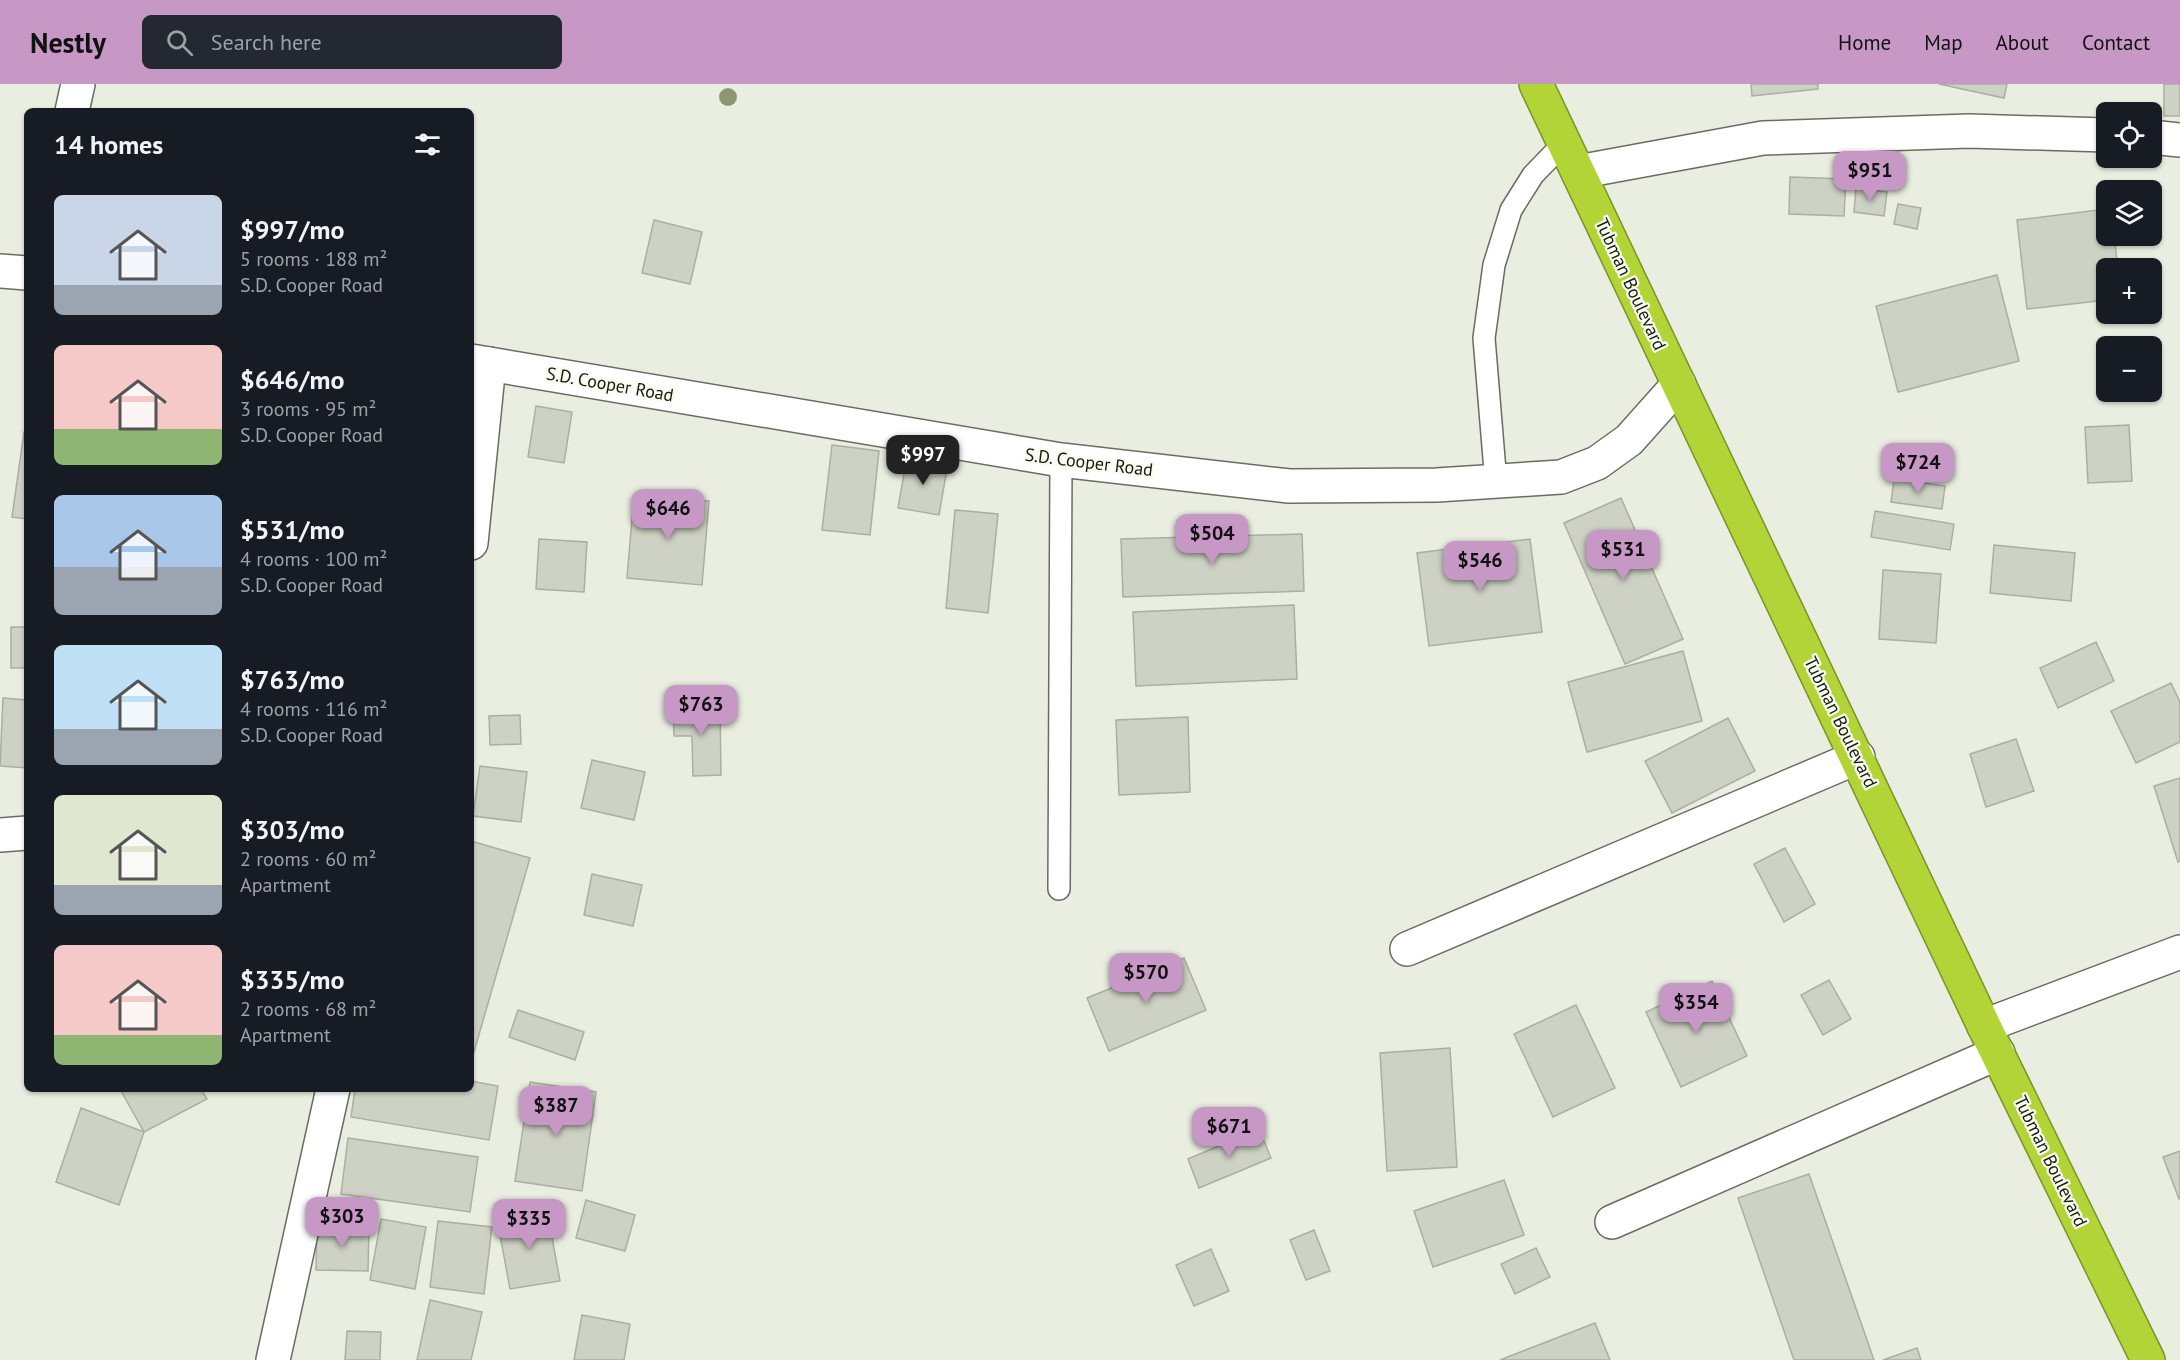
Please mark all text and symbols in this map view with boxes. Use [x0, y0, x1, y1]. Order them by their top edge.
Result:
search box [142, 15, 562, 69]
text: Nestly [30, 24, 106, 61]
icon: search [163, 26, 196, 59]
text: Search here [211, 28, 322, 56]
text: Home [1838, 29, 1891, 56]
text: Map [1924, 29, 1963, 56]
text: About [1996, 29, 2049, 56]
text: Contact [2082, 29, 2150, 56]
map controls [2096, 102, 2162, 402]
button: locate [2096, 102, 2162, 168]
text: 14 homes [54, 128, 163, 161]
icon: filters [411, 128, 444, 161]
pin: $951 [1834, 151, 1906, 202]
text: $951 [1847, 157, 1893, 183]
button: layers [2096, 180, 2162, 246]
text: $997/mo [240, 213, 344, 246]
street label: Tubman Boulevard [1590, 214, 1672, 354]
icon: home [102, 219, 174, 291]
text: 5 rooms · 188 m² [240, 246, 387, 272]
button: + [2096, 258, 2162, 324]
text: S.D. Cooper Road [240, 272, 383, 298]
button: − [2096, 336, 2162, 402]
street label: S.D. Cooper Road [545, 361, 675, 407]
text: $646/mo [240, 363, 344, 396]
icon: home [102, 369, 174, 441]
text: 3 rooms · 95 m² [240, 396, 376, 422]
text: S.D. Cooper Road [240, 422, 383, 448]
pin: $997 [887, 435, 959, 486]
text: $997 [900, 441, 946, 467]
street label: S.D. Cooper Road [1024, 443, 1154, 481]
pin: $724 [1882, 443, 1954, 494]
text: $724 [1895, 449, 1941, 475]
pin: $646 [632, 489, 704, 540]
text: $646 [645, 495, 691, 521]
text: $531/mo [240, 513, 344, 546]
pin: $504 [1176, 514, 1248, 565]
icon: home [102, 519, 174, 591]
text: $504 [1189, 520, 1235, 546]
pin: $531 [1587, 530, 1659, 581]
text: $531 [1600, 536, 1646, 562]
pin: $546 [1444, 541, 1516, 592]
text: 4 rooms · 100 m² [240, 546, 387, 572]
text: $546 [1457, 547, 1503, 573]
text: S.D. Cooper Road [240, 572, 383, 598]
street label: Tubman Boulevard [1799, 653, 1883, 791]
text: $763/mo [240, 663, 344, 696]
icon: home [102, 669, 174, 741]
pin: $763 [665, 685, 737, 736]
text: $763 [678, 691, 724, 717]
text: 4 rooms · 116 m² [240, 696, 387, 722]
text: S.D. Cooper Road [240, 722, 383, 748]
text: $303/mo [240, 813, 344, 846]
icon: home [102, 819, 174, 891]
text: 2 rooms · 60 m² [240, 846, 376, 872]
text: Apartment [240, 872, 331, 898]
pin: $570 [1110, 953, 1182, 1004]
text: $570 [1123, 959, 1169, 985]
text: $335/mo [240, 963, 344, 996]
icon: home [102, 969, 174, 1041]
pin: $354 [1660, 983, 1732, 1034]
text: $354 [1673, 989, 1719, 1015]
text: 2 rooms · 68 m² [240, 996, 376, 1022]
text: Apartment [240, 1022, 331, 1048]
pin: $387 [520, 1086, 592, 1137]
text: $387 [533, 1092, 579, 1118]
street label: Tubman Boulevard [2009, 1092, 2093, 1230]
pin: $671 [1193, 1107, 1265, 1158]
text: $671 [1206, 1113, 1252, 1139]
pin: $303 [306, 1197, 378, 1248]
pin: $335 [493, 1199, 565, 1250]
text: $303 [319, 1203, 365, 1229]
text: $335 [506, 1205, 552, 1231]

